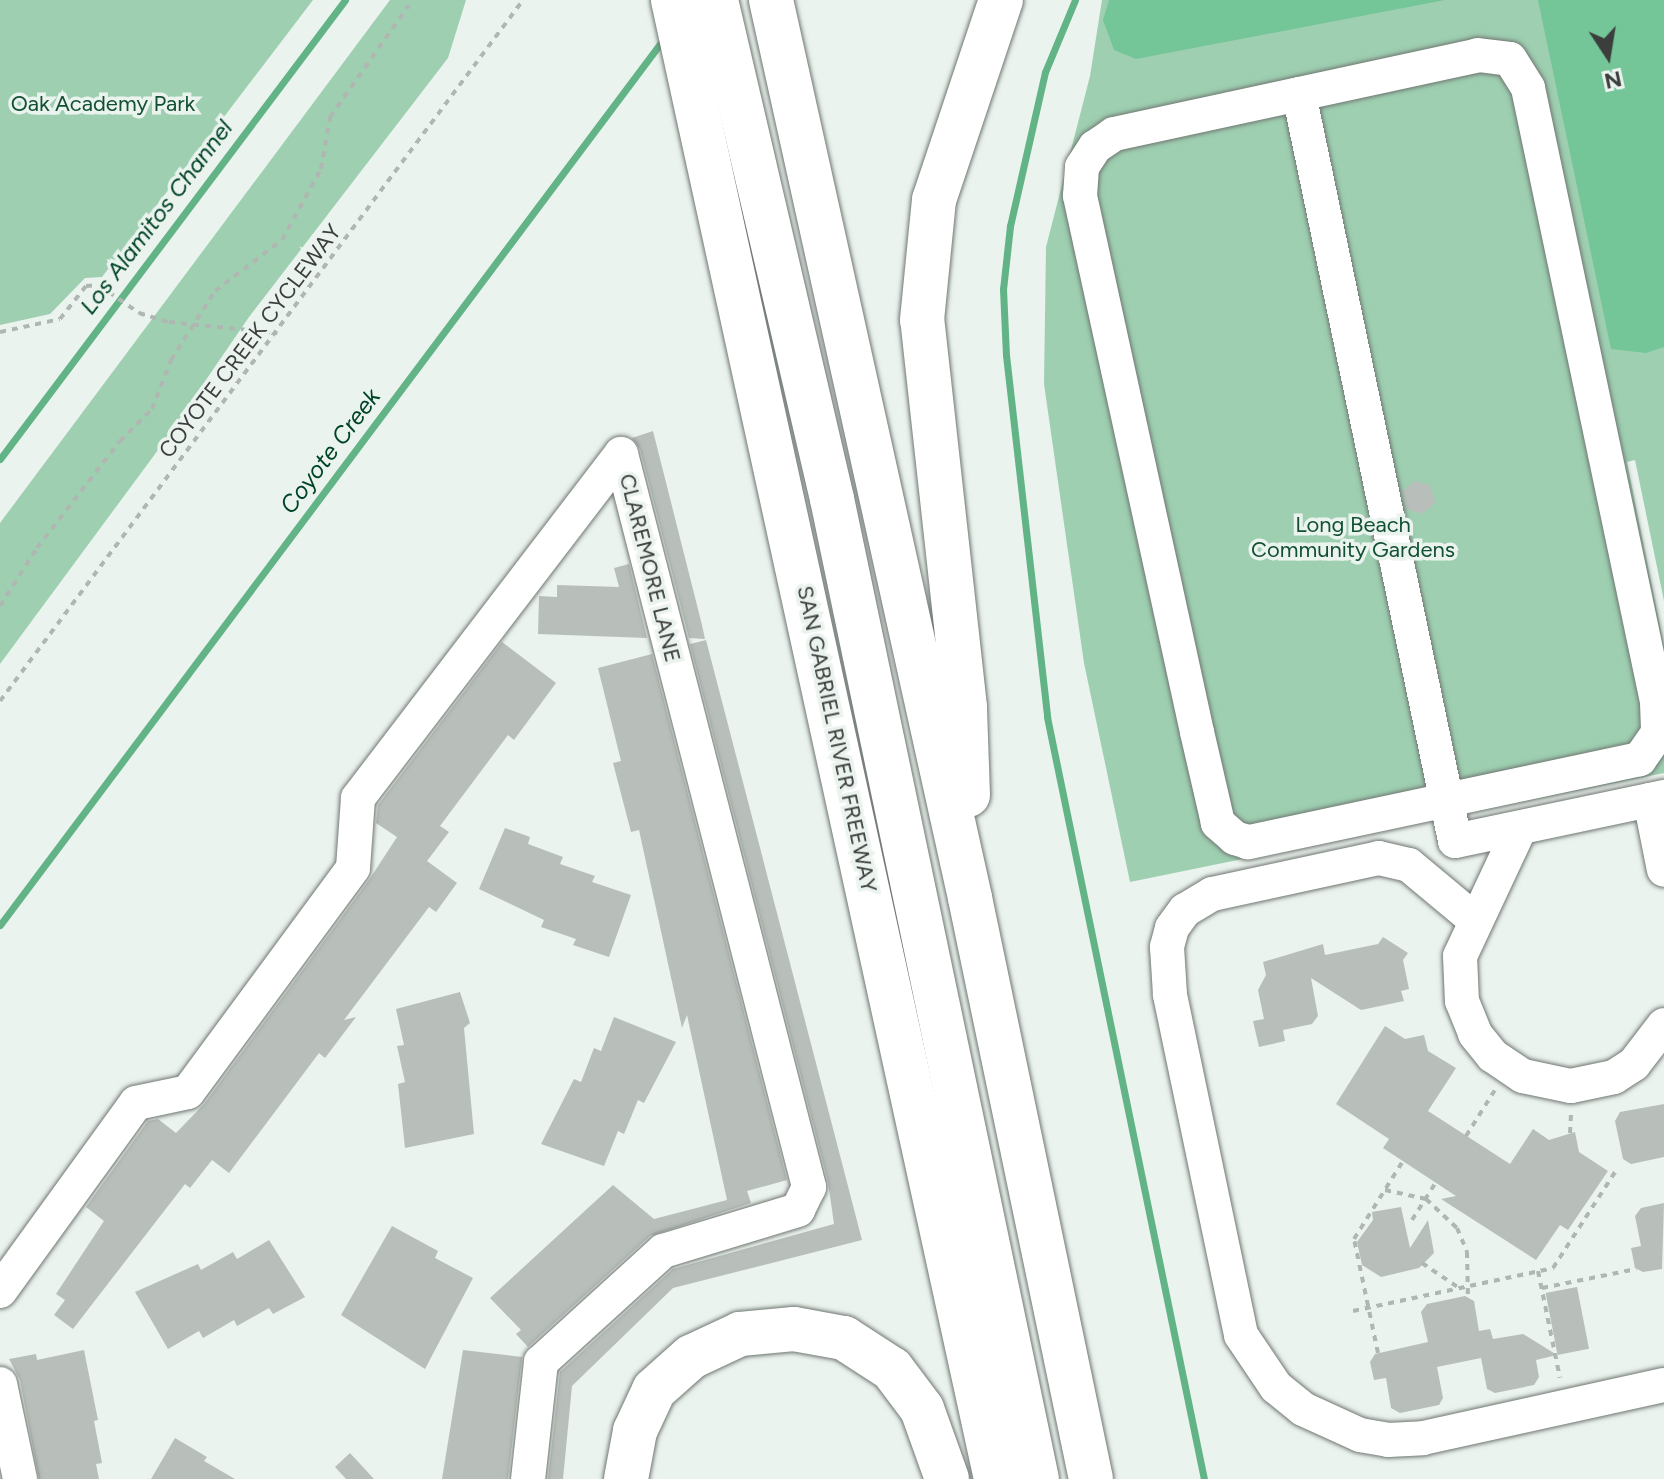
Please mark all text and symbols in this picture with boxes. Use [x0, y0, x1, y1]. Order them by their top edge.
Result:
north arrow [1568, 16, 1648, 96]
text: N [1602, 65, 1624, 95]
park label: Oak Academy Park [11, 91, 195, 117]
water label: Los Alamitos Channel [74, 114, 238, 320]
street label: COYOTE CREEK CYCLEWAY [153, 219, 347, 463]
water label: Coyote Creek [274, 383, 386, 519]
street label: CLAREMORE LANE [614, 471, 686, 665]
park label: Long Beach Community Gardens [1251, 511, 1455, 562]
street label: SAN GABRIEL RIVER FREEWAY [792, 583, 882, 895]

